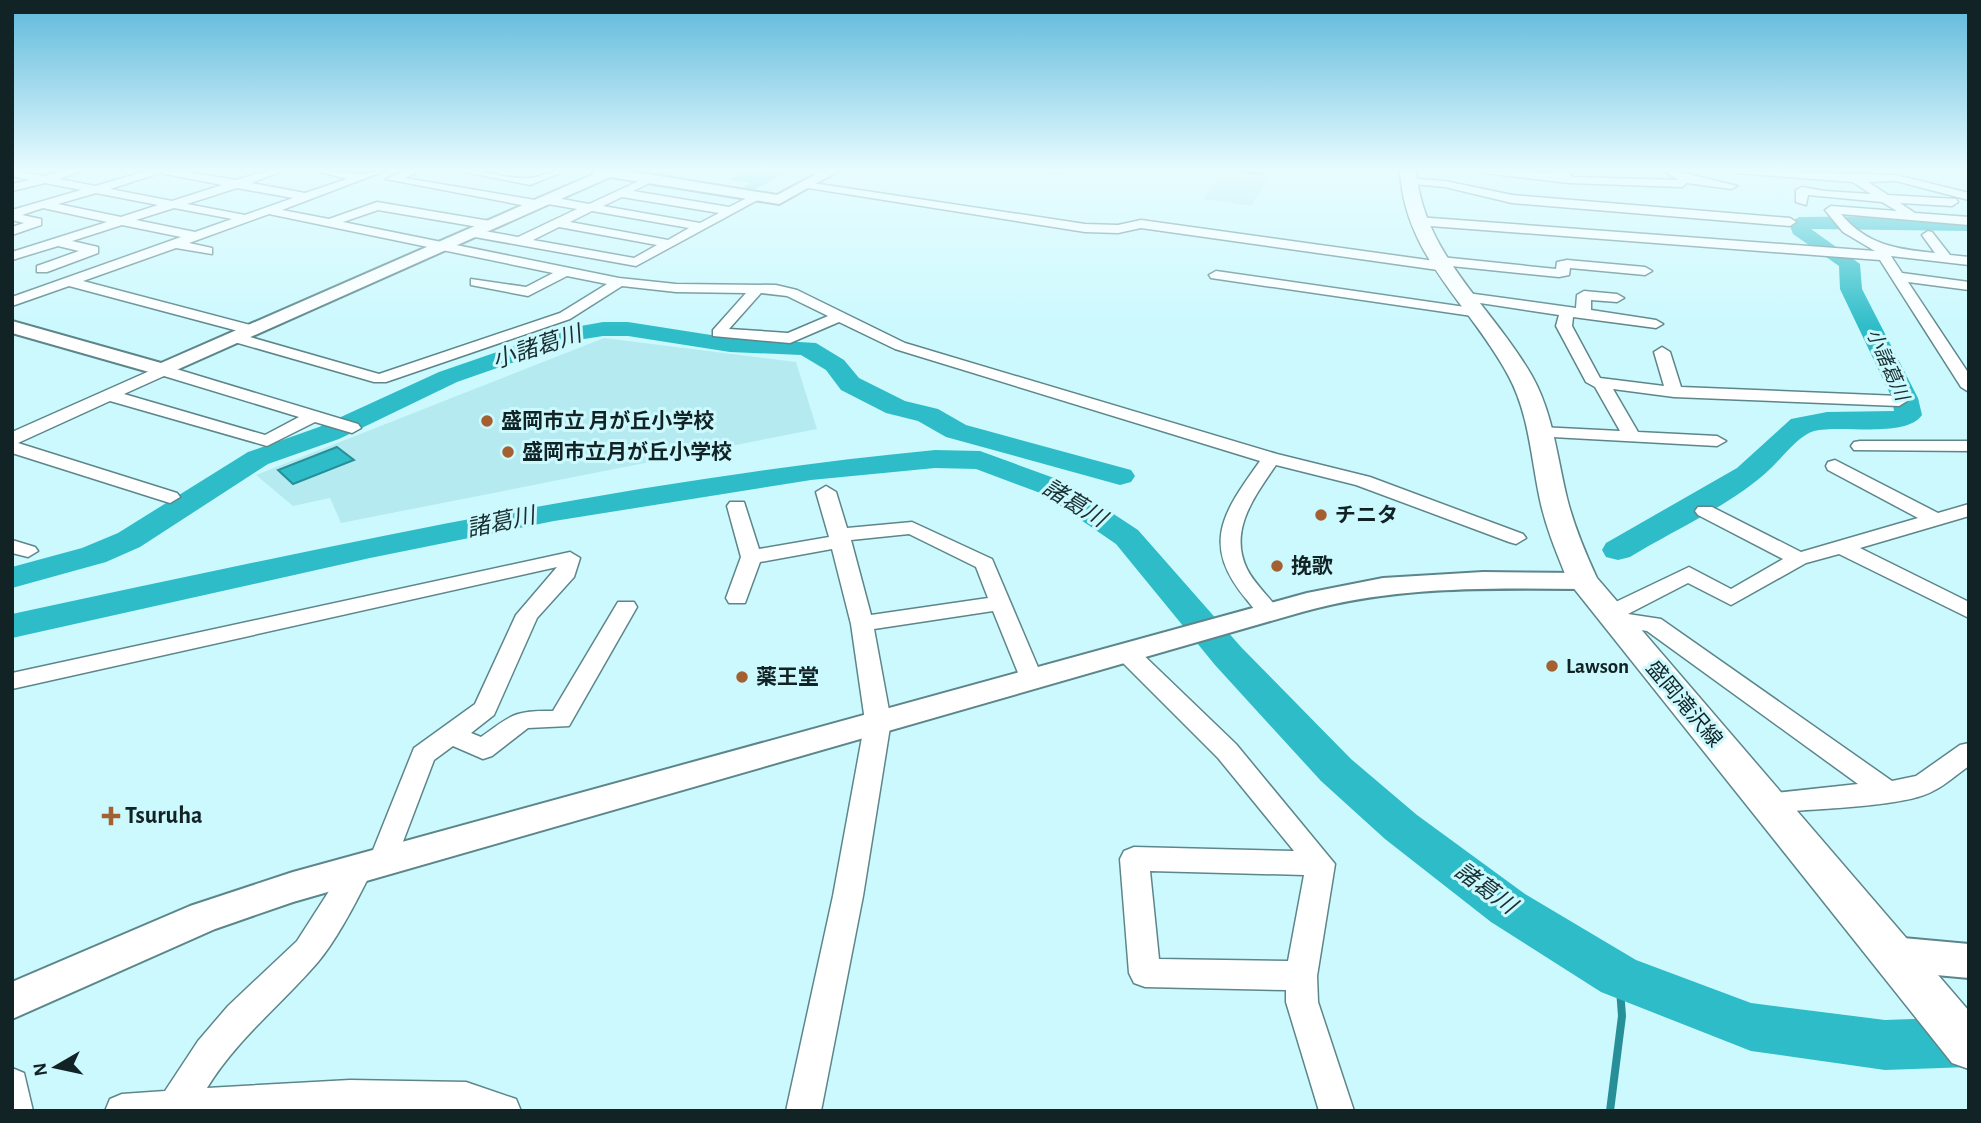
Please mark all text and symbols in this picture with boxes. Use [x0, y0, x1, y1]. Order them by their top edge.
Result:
water label: 小諸葛川 [489, 320, 587, 373]
water label: 小諸葛川 [1863, 326, 1913, 405]
place label: 盛岡市立 月が丘小学校 [501, 409, 714, 432]
marker: 盛岡市立 月が丘小学校 [479, 413, 495, 429]
place label: 盛岡市立月が丘小学校 [522, 440, 732, 463]
marker: 盛岡市立月が丘小学校 [500, 444, 516, 460]
water label: 諸葛川 [1039, 475, 1113, 533]
water label: 諸葛川 [464, 502, 540, 541]
place label: チニタ [1335, 504, 1398, 526]
marker: チニタ [1313, 507, 1329, 523]
place label: 挽歌 [1291, 555, 1333, 577]
marker: 挽歌 [1269, 558, 1285, 574]
place label: Lawson [1566, 656, 1629, 677]
street label: 盛岡滝沢線 [1642, 656, 1727, 751]
marker: Lawson [1544, 658, 1560, 674]
place label: 薬王堂 [756, 666, 819, 688]
marker: 薬王堂 [734, 669, 750, 685]
place label: Tsuruha [125, 804, 202, 828]
marker: Tsuruha [103, 808, 119, 824]
water label: 諸葛川 [1450, 858, 1523, 920]
north arrow [21, 1032, 91, 1102]
text: N [30, 1061, 51, 1077]

